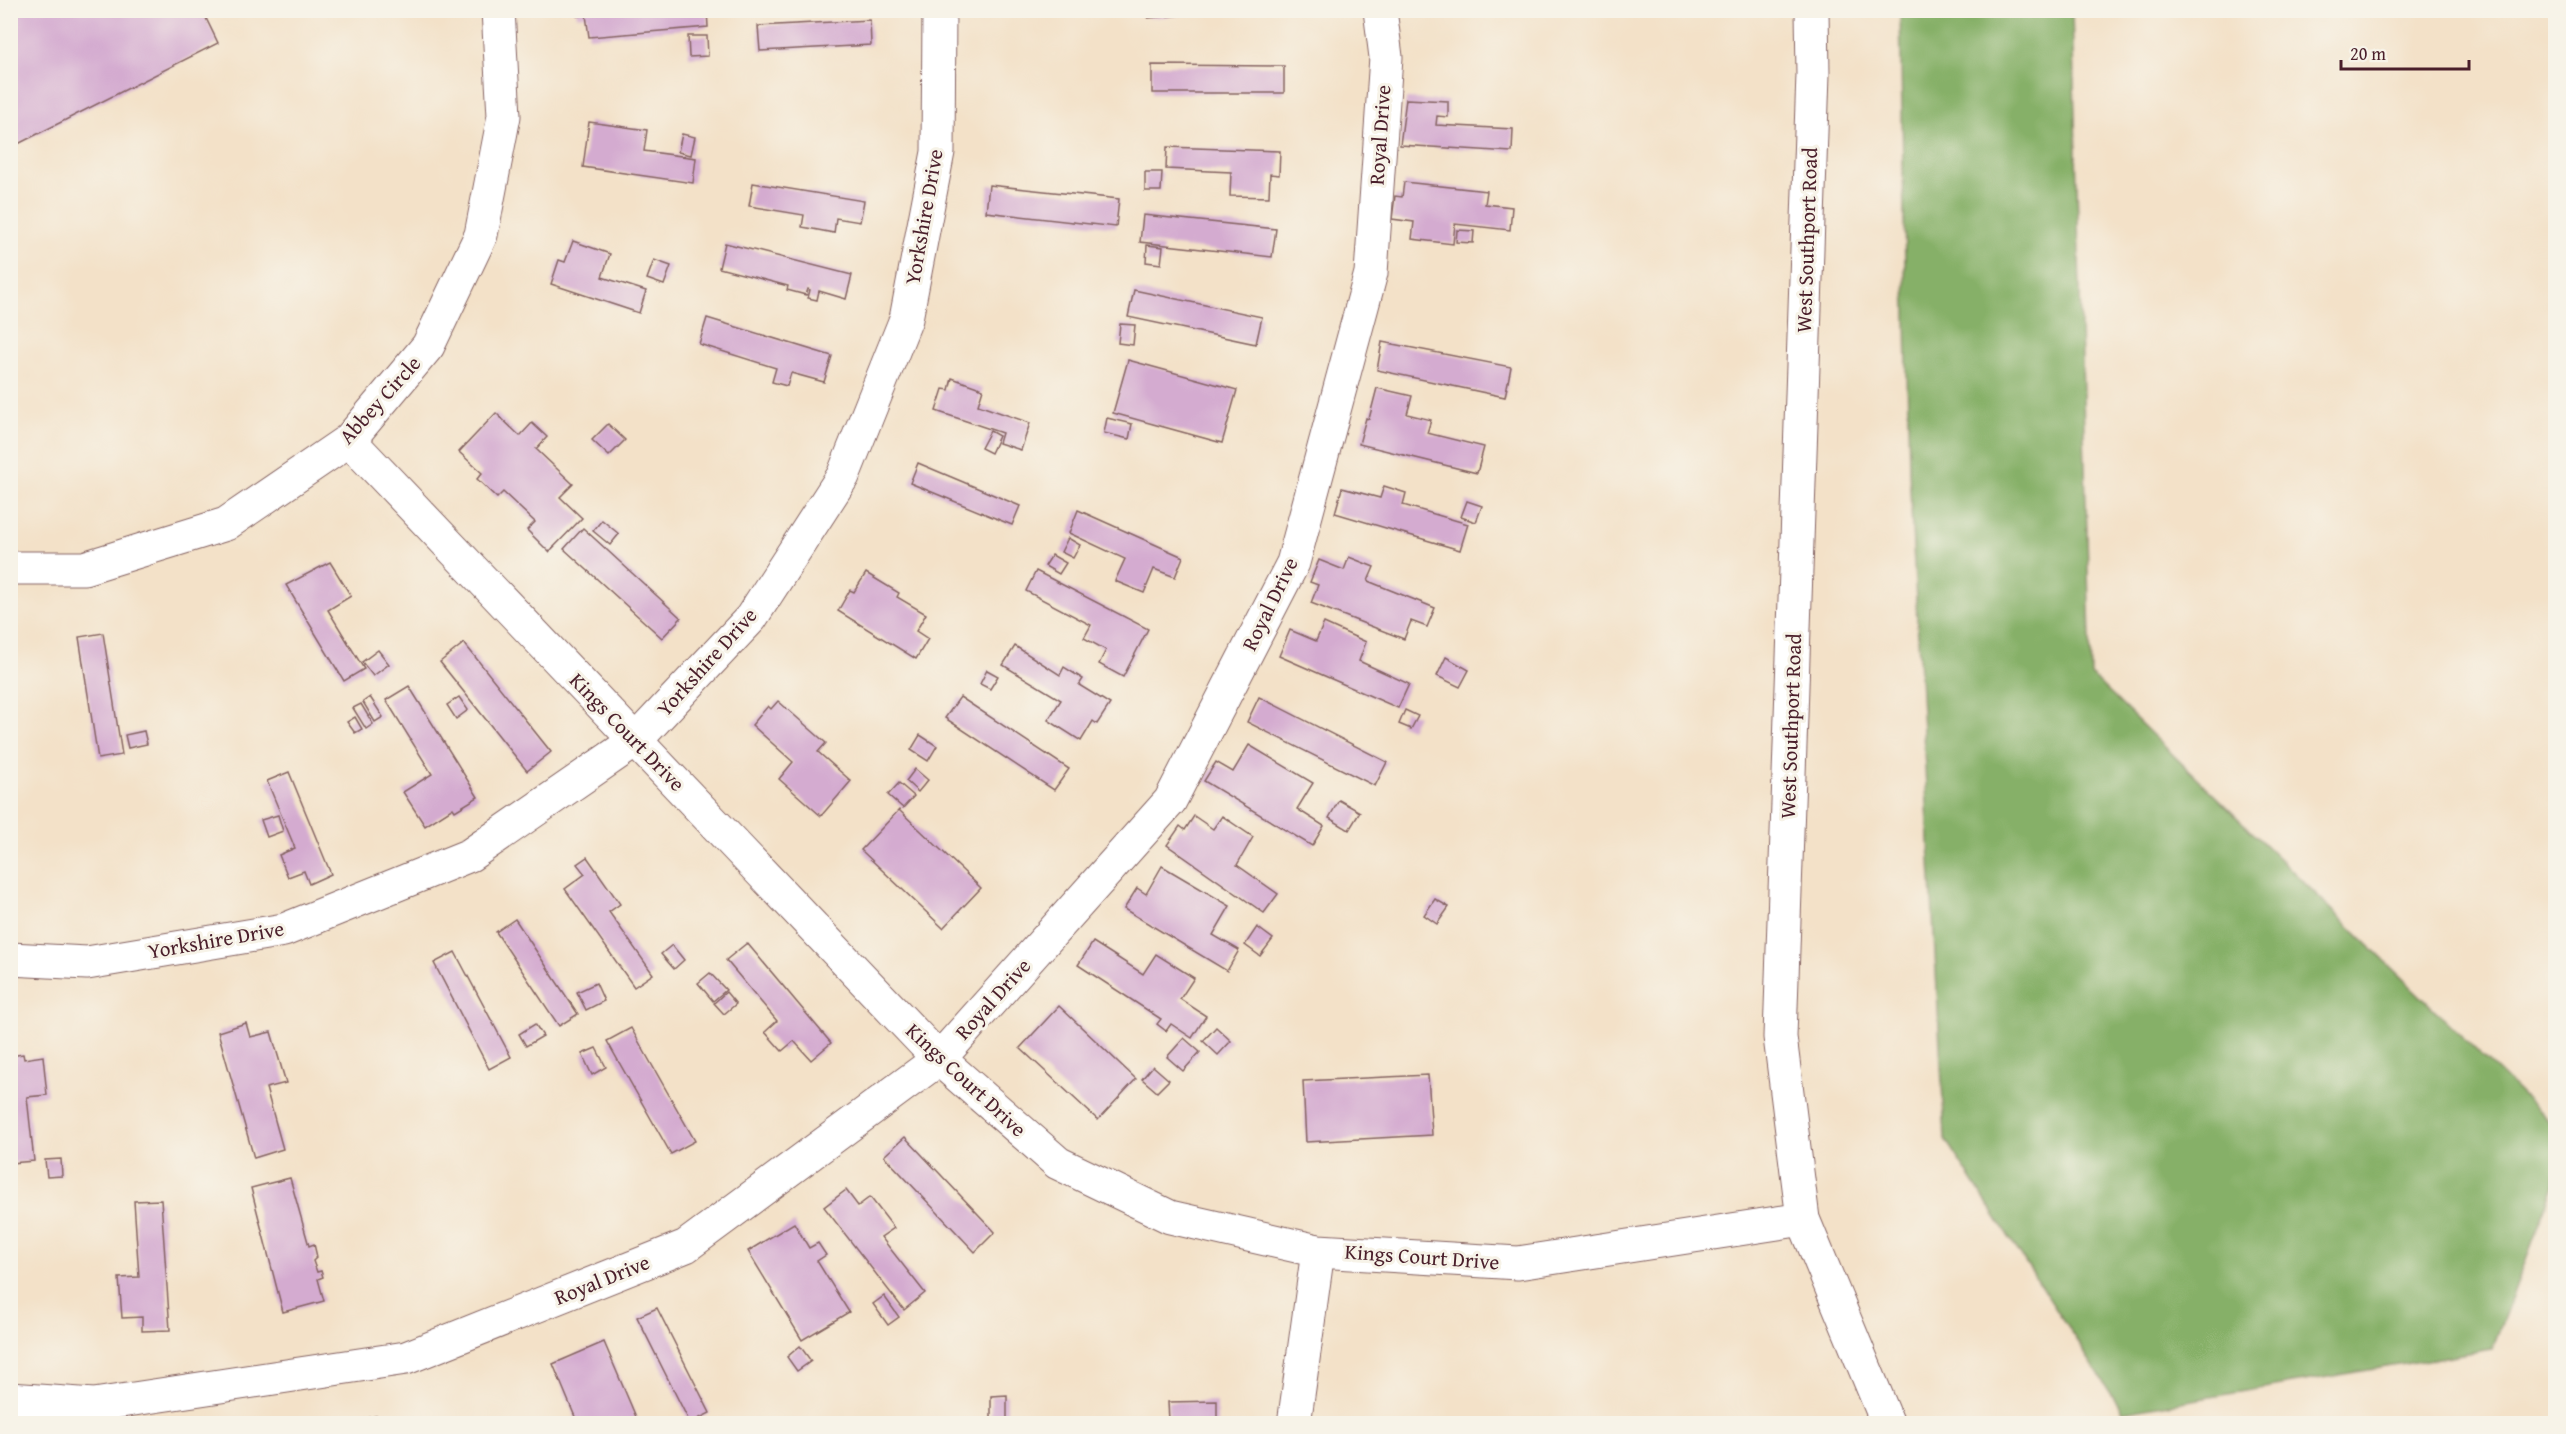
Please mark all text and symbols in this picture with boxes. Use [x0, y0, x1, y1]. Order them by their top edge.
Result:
scale bar [2341, 33, 2468, 71]
text: 20 m [2350, 40, 2386, 67]
street label: Royal Drive [1361, 84, 1398, 186]
street label: Yorkshire Drive [896, 146, 951, 287]
street label: West Southport Road [1788, 146, 1825, 333]
street label: Abbey Circle [331, 348, 428, 451]
street label: Royal Drive [1234, 552, 1306, 656]
street label: Yorkshire Drive [649, 600, 764, 723]
street label: West Southport Road [1772, 632, 1809, 819]
street label: Kings Court Drive [562, 665, 692, 798]
street label: Yorkshire Drive [146, 912, 286, 967]
street label: Royal Drive [947, 951, 1038, 1046]
street label: Kings Court Drive [899, 1016, 1034, 1144]
street label: Kings Court Drive [1344, 1236, 1500, 1277]
street label: Royal Drive [549, 1246, 654, 1313]

